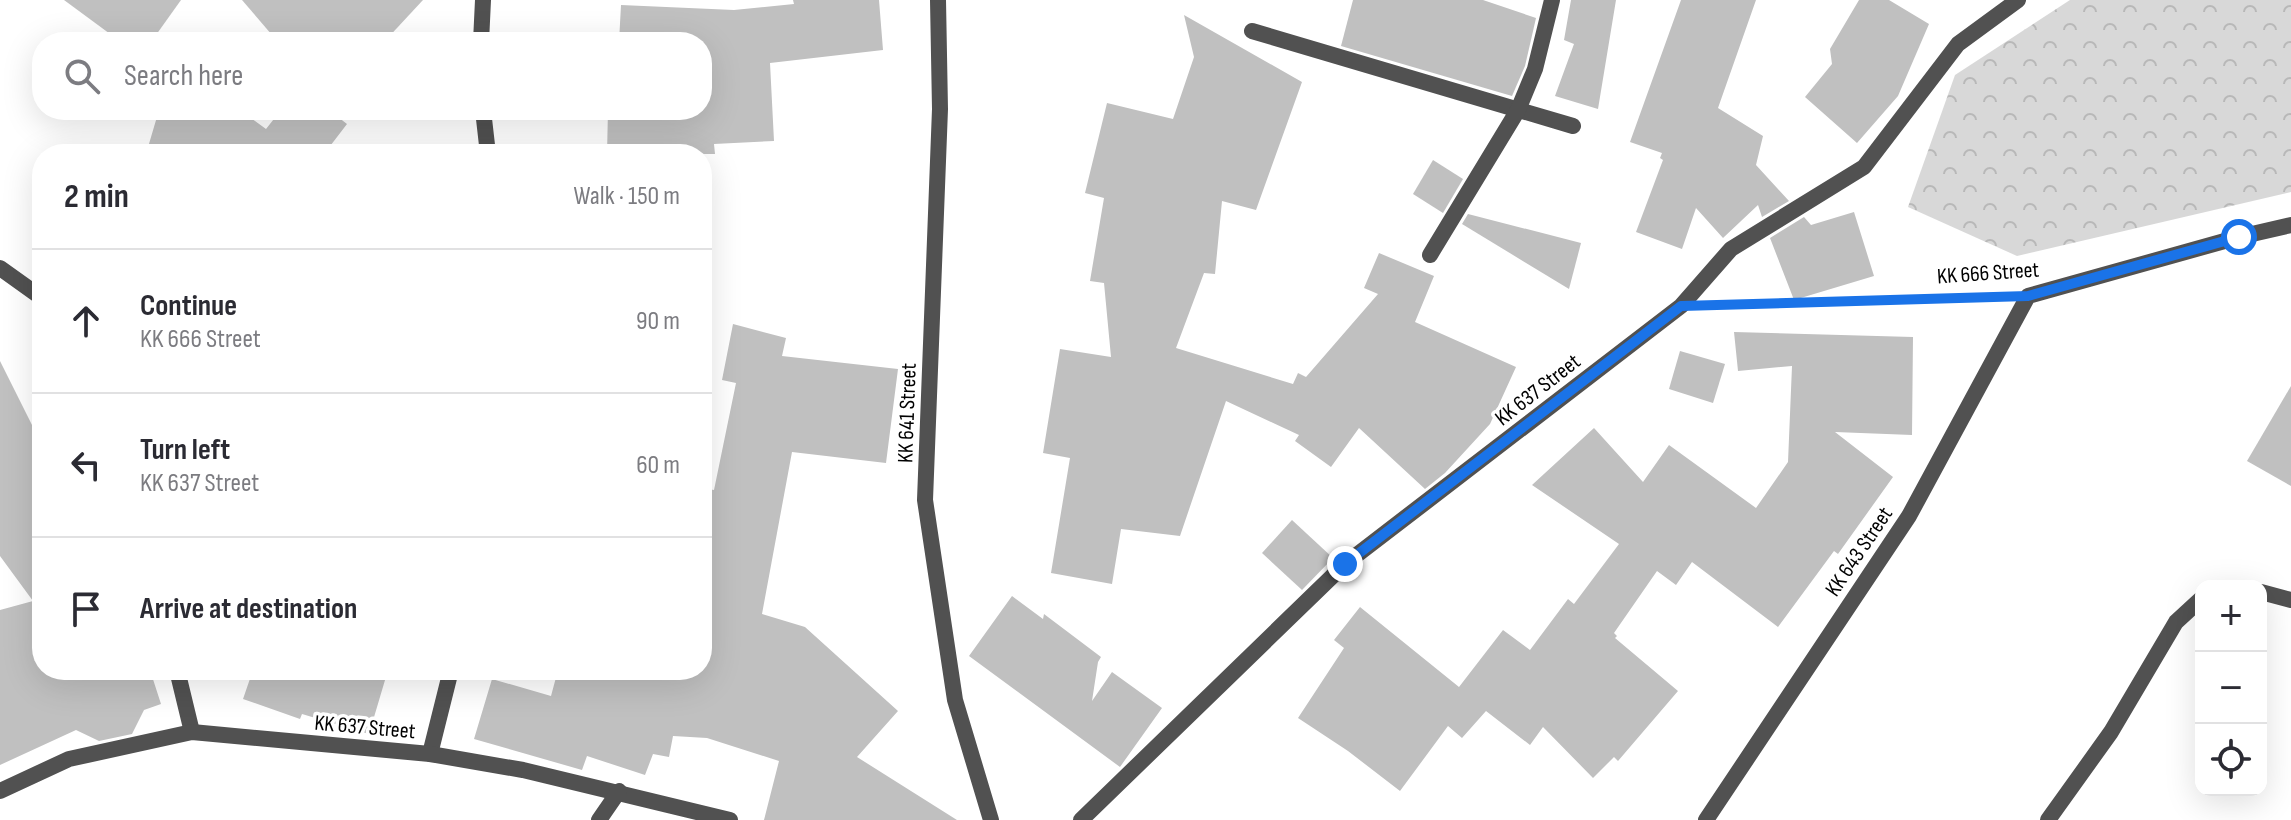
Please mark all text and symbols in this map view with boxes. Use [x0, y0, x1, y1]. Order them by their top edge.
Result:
search box [32, 32, 712, 120]
icon: search [60, 54, 104, 98]
text: Search here [124, 58, 243, 94]
text: 2 min [64, 176, 129, 217]
text: Walk · 150 m [574, 181, 680, 212]
route start [2221, 219, 2257, 255]
street label: KK 666 Street [1936, 256, 2040, 291]
text: Continue [140, 288, 237, 324]
icon: ahead [64, 299, 108, 343]
text: 90 m [636, 306, 680, 337]
text: KK 666 Street [140, 324, 261, 355]
street label: KK 637 Street [1490, 348, 1586, 432]
street label: KK 641 Street [892, 362, 923, 464]
text: Turn left [140, 432, 230, 468]
icon: left [64, 443, 108, 487]
text: 60 m [636, 450, 680, 481]
text: KK 637 Street [140, 468, 259, 499]
street label: KK 643 Street [1820, 502, 1899, 602]
route end [1327, 546, 1363, 582]
map controls [2195, 580, 2267, 796]
button: + [2195, 580, 2267, 652]
icon: arrive [64, 587, 108, 631]
text: Arrive at destination [140, 591, 357, 627]
button: − [2195, 652, 2267, 724]
street label: KK 637 Street [313, 710, 417, 745]
button: locate [2195, 724, 2267, 796]

